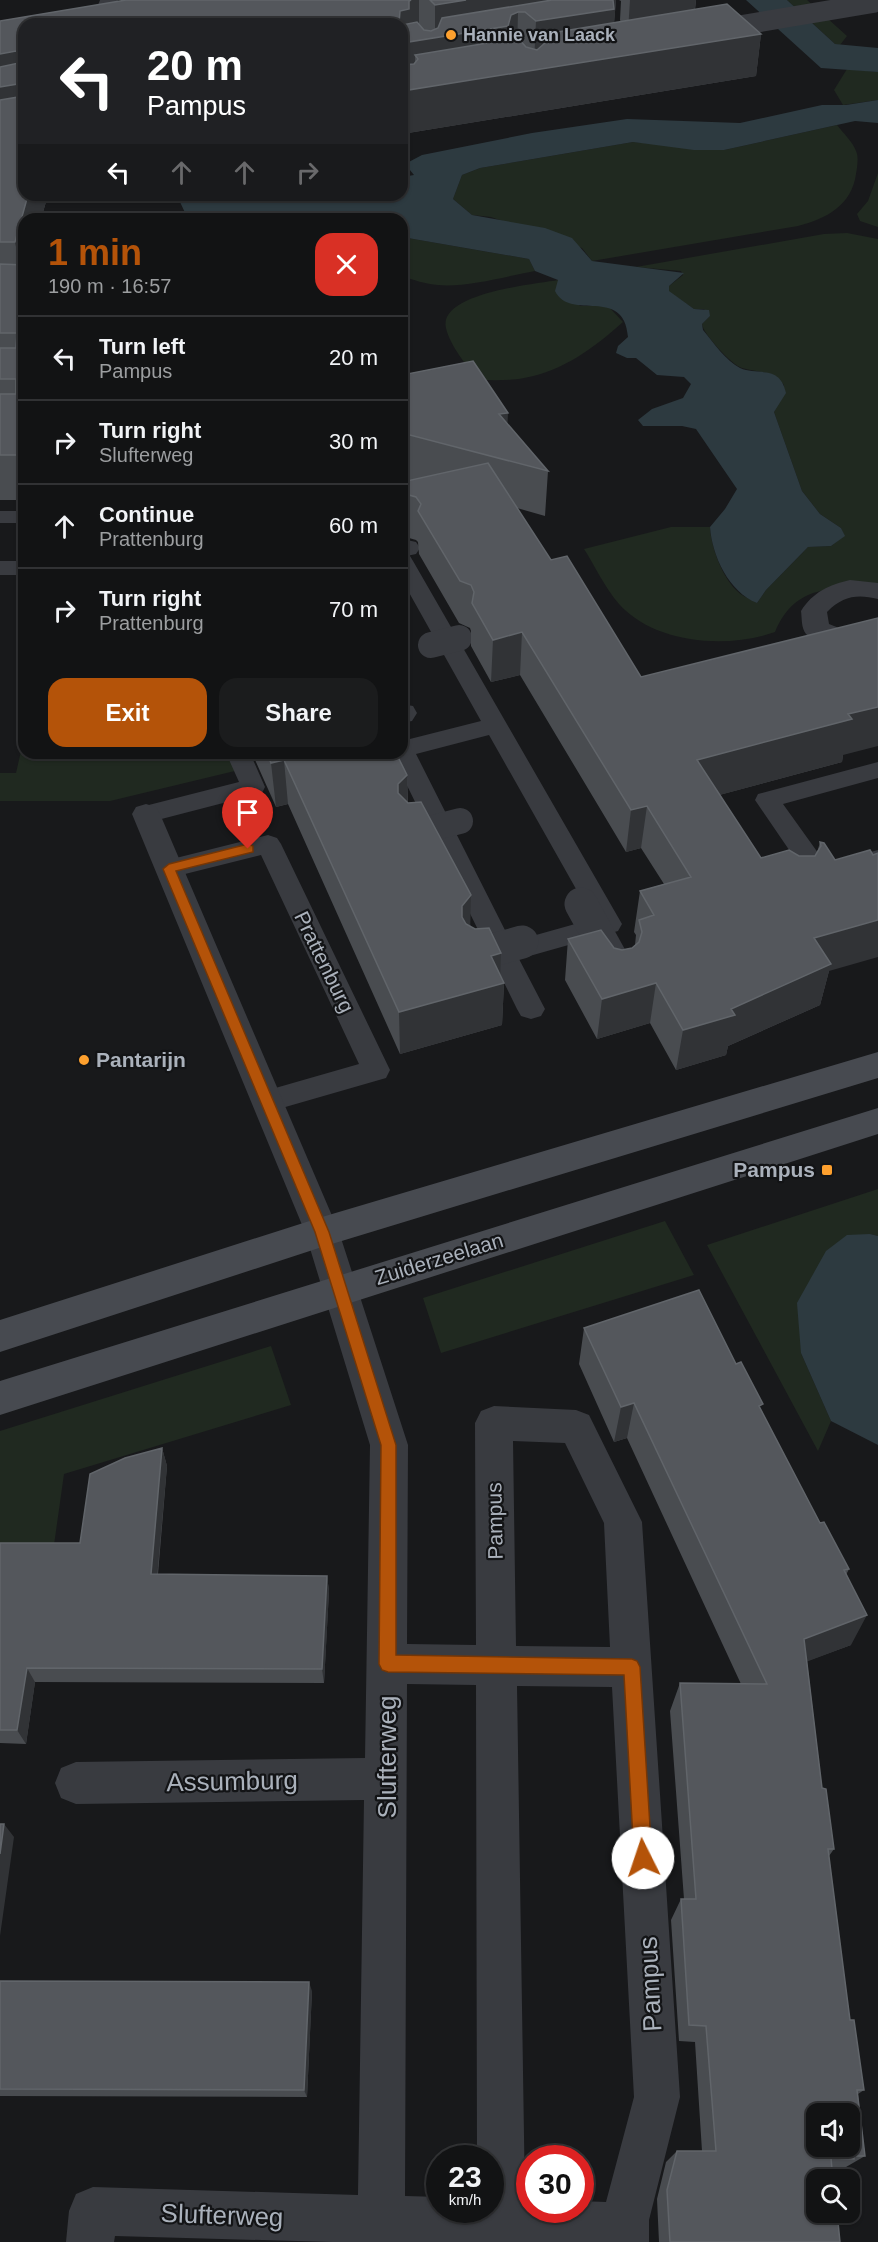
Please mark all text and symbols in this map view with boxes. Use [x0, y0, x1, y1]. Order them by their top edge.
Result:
place label: Hannie van Laack [463, 25, 616, 45]
marker: Hannie van Laack [444, 28, 458, 42]
icon: left [48, 42, 126, 120]
text: 20 m [147, 42, 243, 89]
text: Pampus [147, 91, 246, 121]
icon: left [102, 156, 135, 189]
icon: ahead [165, 156, 198, 189]
icon: ahead [228, 156, 261, 189]
icon: right [291, 156, 324, 189]
text: 1 min [48, 232, 142, 273]
button: close [315, 233, 378, 296]
text: 190 m · 16:57 [48, 275, 171, 297]
text: Turn left [99, 334, 185, 359]
icon: left [48, 342, 81, 375]
text: 20 m [329, 345, 378, 370]
text: Pampus [99, 360, 172, 382]
text: Turn right [99, 418, 201, 443]
icon: right [48, 426, 81, 459]
text: 30 m [329, 429, 378, 454]
text: Slufterweg [99, 444, 194, 466]
text: Continue [99, 502, 194, 527]
icon: ahead [48, 510, 81, 543]
text: 60 m [329, 513, 378, 538]
text: Prattenburg [99, 528, 204, 550]
text: Turn right [99, 586, 201, 611]
icon: right [48, 594, 81, 627]
text: 70 m [329, 597, 378, 622]
text: Prattenburg [99, 612, 204, 634]
button: Exit [48, 678, 207, 747]
button: Share [219, 678, 378, 747]
pin [222, 787, 273, 849]
icon: arrive [231, 796, 264, 829]
street label: Prattenburg [290, 907, 359, 1016]
place label: Pantarijn [96, 1048, 186, 1071]
marker: Pantarijn [77, 1053, 91, 1067]
place label: Pampus [733, 1158, 815, 1181]
marker: Pampus [820, 1163, 834, 1177]
street label: Zuiderzeelaan [372, 1228, 506, 1289]
street label: Pampus [482, 1482, 507, 1560]
street label: Slufterweg [372, 1696, 402, 1818]
street label: Assumburg [166, 1765, 298, 1797]
position arrow [611, 1826, 675, 1890]
street label: Pampus [633, 1936, 667, 2032]
map controls [806, 2103, 860, 2223]
button: sound [806, 2103, 860, 2157]
speed limit sign: 30 [516, 2145, 594, 2223]
text: 23 [448, 2160, 482, 2193]
button: search [806, 2169, 860, 2223]
text: km/h [449, 2191, 481, 2208]
street label: Slufterweg [160, 2198, 284, 2232]

